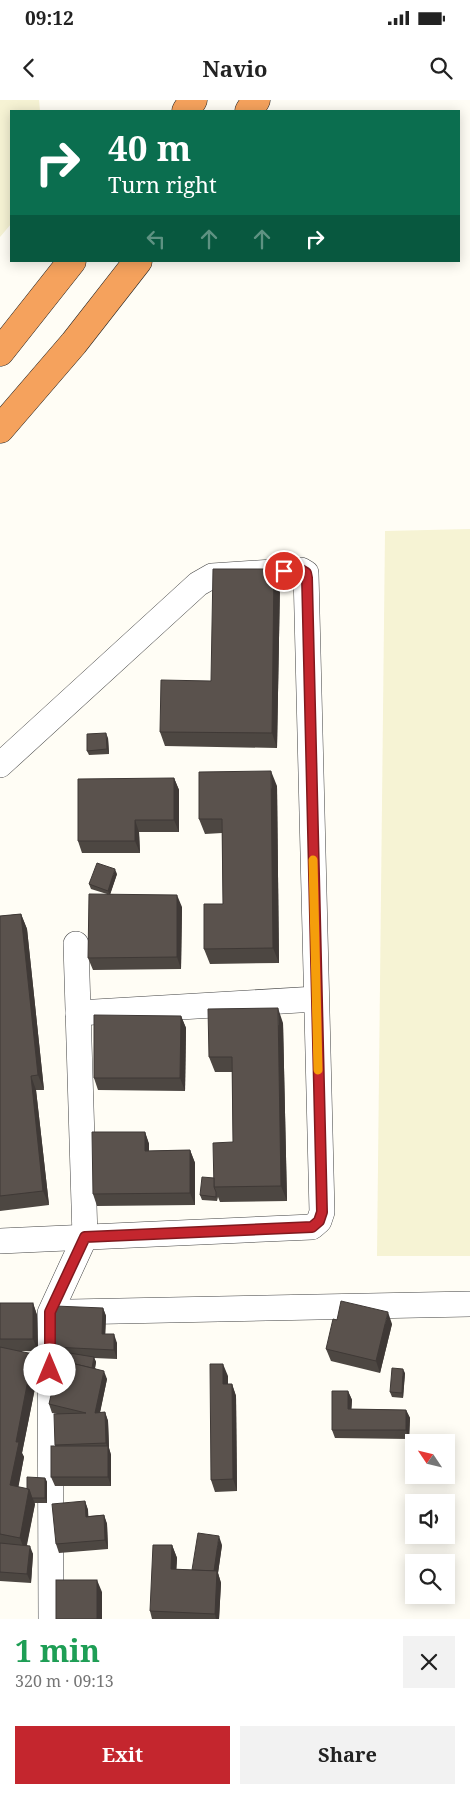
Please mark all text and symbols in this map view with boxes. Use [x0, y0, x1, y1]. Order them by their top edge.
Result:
text: 09:12 [25, 5, 74, 31]
text: Navio [202, 53, 268, 83]
icon: back [15, 54, 43, 82]
icon: search [427, 54, 455, 82]
text: 40 m [108, 124, 191, 171]
icon: right [25, 130, 90, 195]
text: Turn right [108, 169, 217, 199]
icon: left [142, 225, 170, 253]
icon: ahead [195, 225, 223, 253]
icon: ahead [248, 225, 276, 253]
icon: right [301, 225, 329, 253]
pin [263, 550, 305, 592]
icon: arrive [270, 557, 298, 585]
position arrow [23, 1343, 75, 1395]
north arrow [405, 1434, 455, 1484]
map controls [405, 1434, 455, 1604]
button: sound [405, 1494, 455, 1544]
button: search [405, 1554, 455, 1604]
text: 1 min [15, 1630, 100, 1671]
button: close [403, 1636, 455, 1688]
text: 320 m · 09:13 [15, 1670, 114, 1692]
button: Exit [15, 1726, 230, 1784]
button: Share [240, 1726, 455, 1784]

